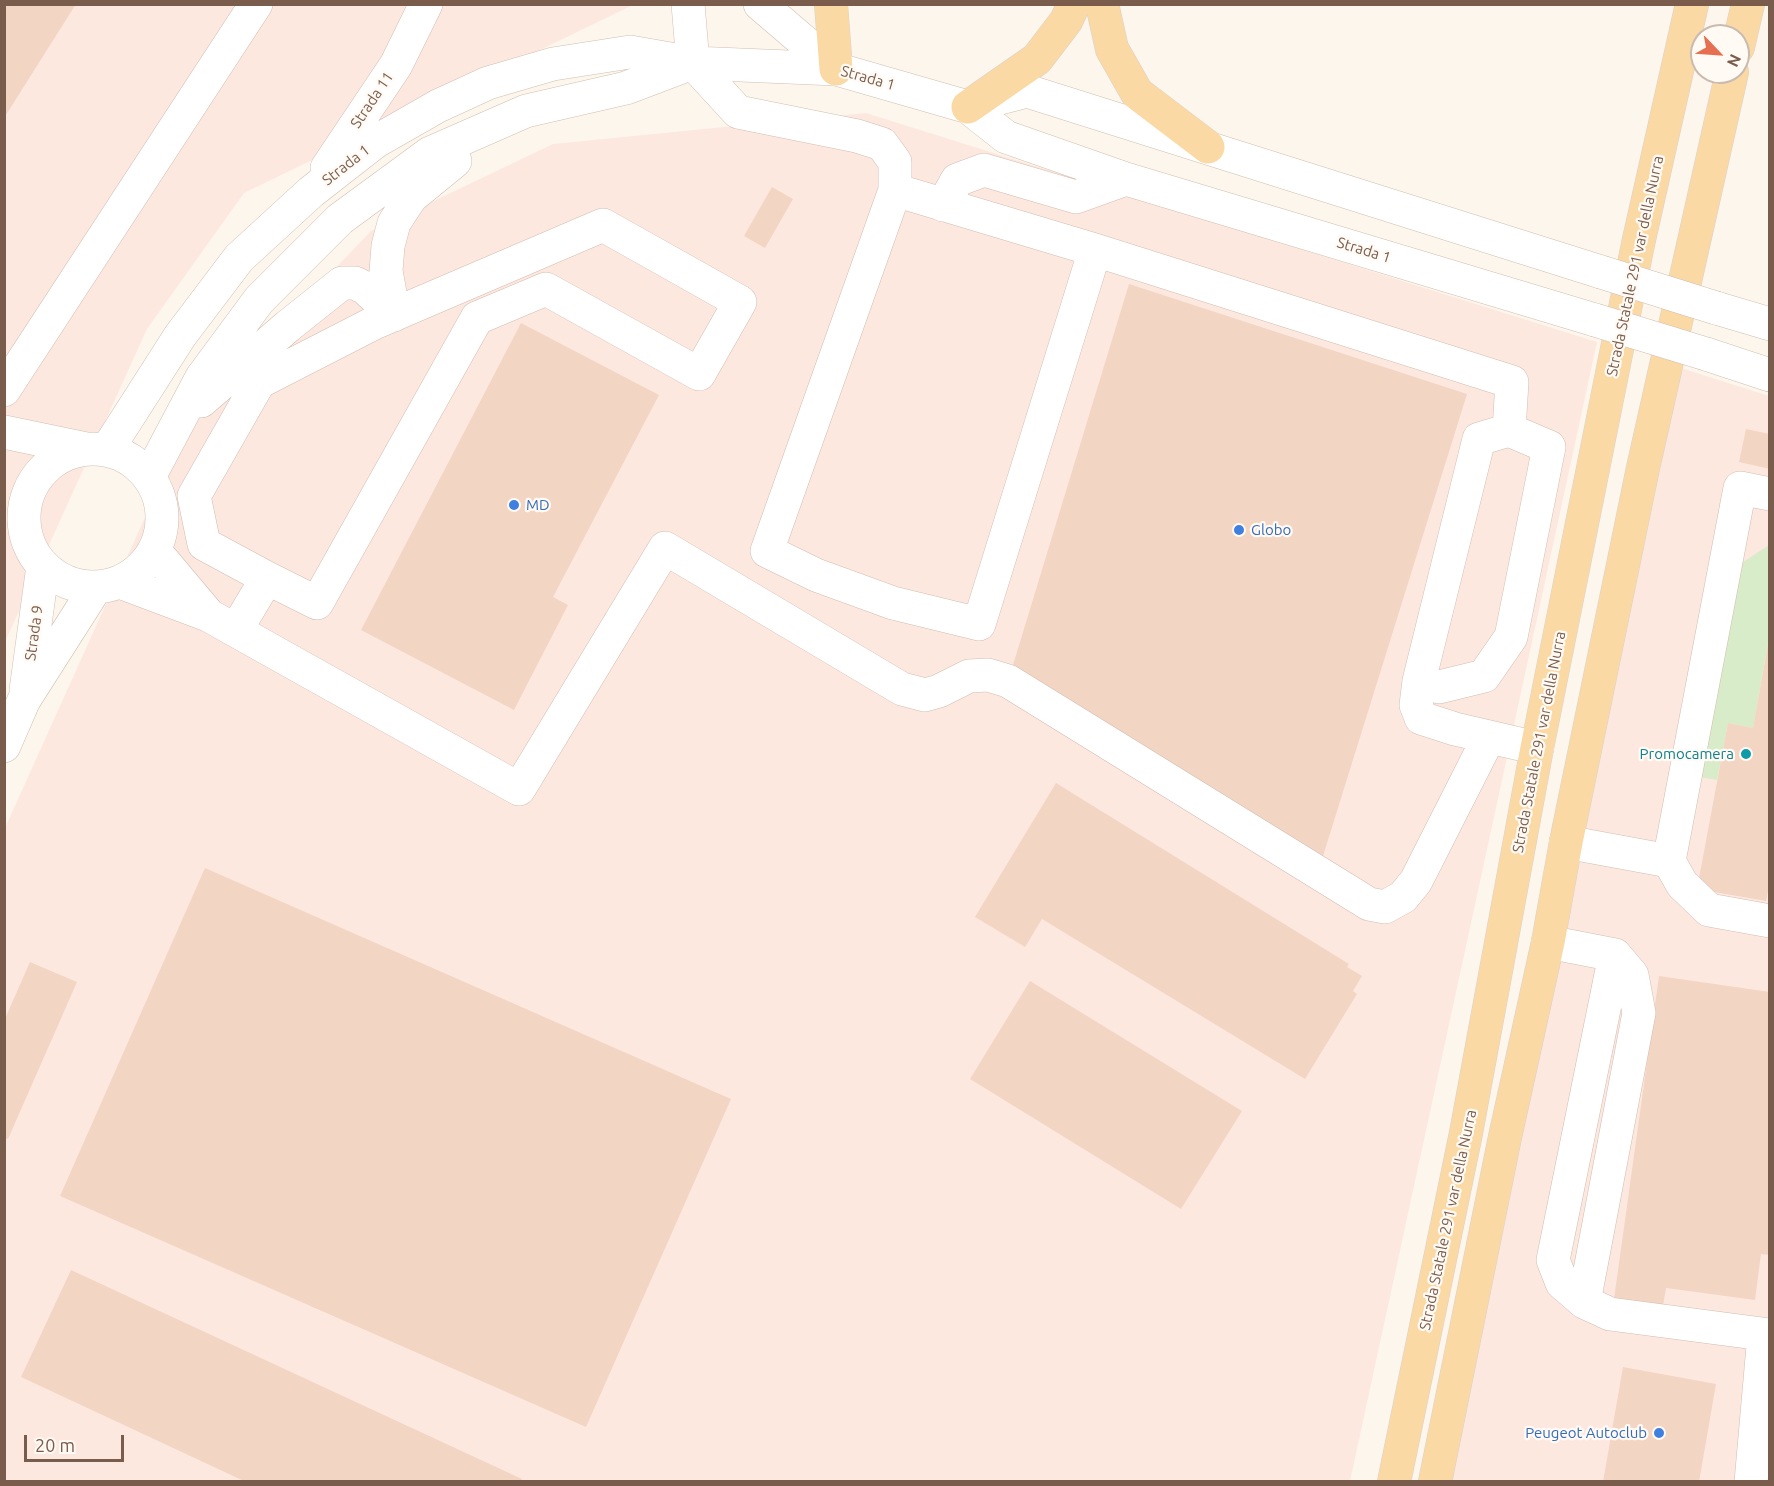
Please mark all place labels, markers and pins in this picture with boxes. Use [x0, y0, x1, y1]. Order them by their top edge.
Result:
place label: MD [526, 496, 550, 514]
marker: MD [507, 498, 521, 512]
place label: Globo [1251, 521, 1291, 539]
marker: Globo [1232, 523, 1246, 537]
place label: Promocamera [1640, 745, 1734, 763]
marker: Promocamera [1739, 747, 1753, 761]
place label: Peugeot Autoclub [1525, 1424, 1647, 1442]
marker: Peugeot Autoclub [1652, 1426, 1666, 1440]

